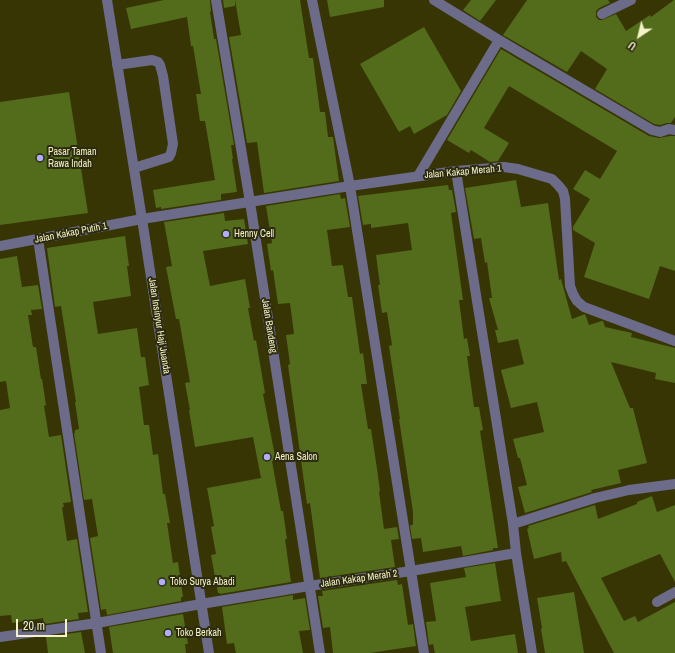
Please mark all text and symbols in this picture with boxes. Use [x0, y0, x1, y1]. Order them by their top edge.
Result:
north arrow [619, 16, 659, 56]
text: U [625, 38, 639, 53]
place label: Pasar Taman Rawa Indah [48, 146, 96, 170]
marker: Pasar Taman Rawa Indah [35, 153, 45, 163]
street label: Jalan Kakap Merah 1 [424, 163, 502, 181]
street label: Jalan Kakap Putih 1 [34, 220, 108, 246]
place label: Henny Cell [234, 228, 274, 240]
marker: Henny Cell [221, 229, 231, 239]
street label: Jalan Insinyur Haji Juanda [145, 277, 173, 375]
street label: Jalan Bandeng [259, 298, 279, 354]
place label: Aena Salon [275, 451, 317, 463]
marker: Aena Salon [262, 452, 272, 462]
street label: Jalan Kakap Merah 2 [320, 568, 398, 590]
place label: Toko Surya Abadi [170, 576, 235, 588]
marker: Toko Surya Abadi [157, 577, 167, 587]
scale bar [18, 611, 69, 637]
text: 20 m [23, 618, 45, 634]
place label: Toko Berkah [176, 627, 222, 639]
marker: Toko Berkah [163, 628, 173, 638]

